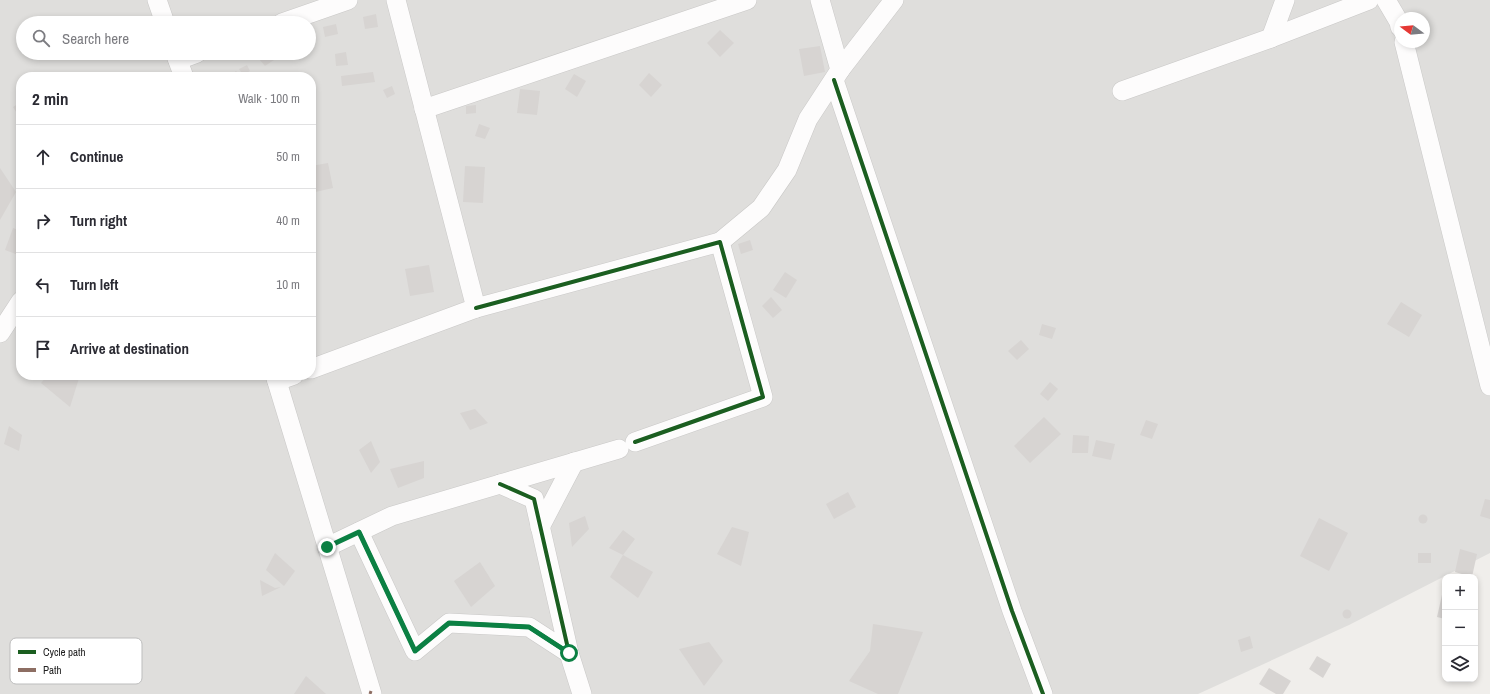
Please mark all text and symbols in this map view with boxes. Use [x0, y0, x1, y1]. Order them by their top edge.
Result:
north arrow [1394, 12, 1430, 48]
search box [16, 16, 316, 60]
icon: search [30, 27, 52, 49]
text: Search here [62, 28, 129, 49]
text: 2 min [32, 87, 68, 110]
text: Walk · 100 m [238, 90, 300, 107]
icon: ahead [32, 146, 54, 168]
text: Continue [70, 146, 123, 167]
text: 50 m [276, 148, 300, 165]
icon: right [32, 210, 54, 232]
text: Turn right [70, 210, 127, 231]
text: 40 m [276, 212, 300, 229]
icon: left [32, 274, 54, 296]
text: Turn left [70, 274, 118, 295]
text: 10 m [276, 276, 300, 293]
icon: arrive [32, 338, 54, 360]
text: Arrive at destination [70, 338, 189, 359]
route end [318, 538, 336, 556]
map controls [1442, 574, 1478, 682]
button: + [1442, 574, 1478, 610]
button: − [1442, 610, 1478, 646]
legend [10, 638, 142, 684]
route start [560, 644, 578, 662]
text: Cycle path [43, 645, 86, 659]
button: layers [1442, 646, 1478, 682]
text: Path [43, 663, 62, 677]

